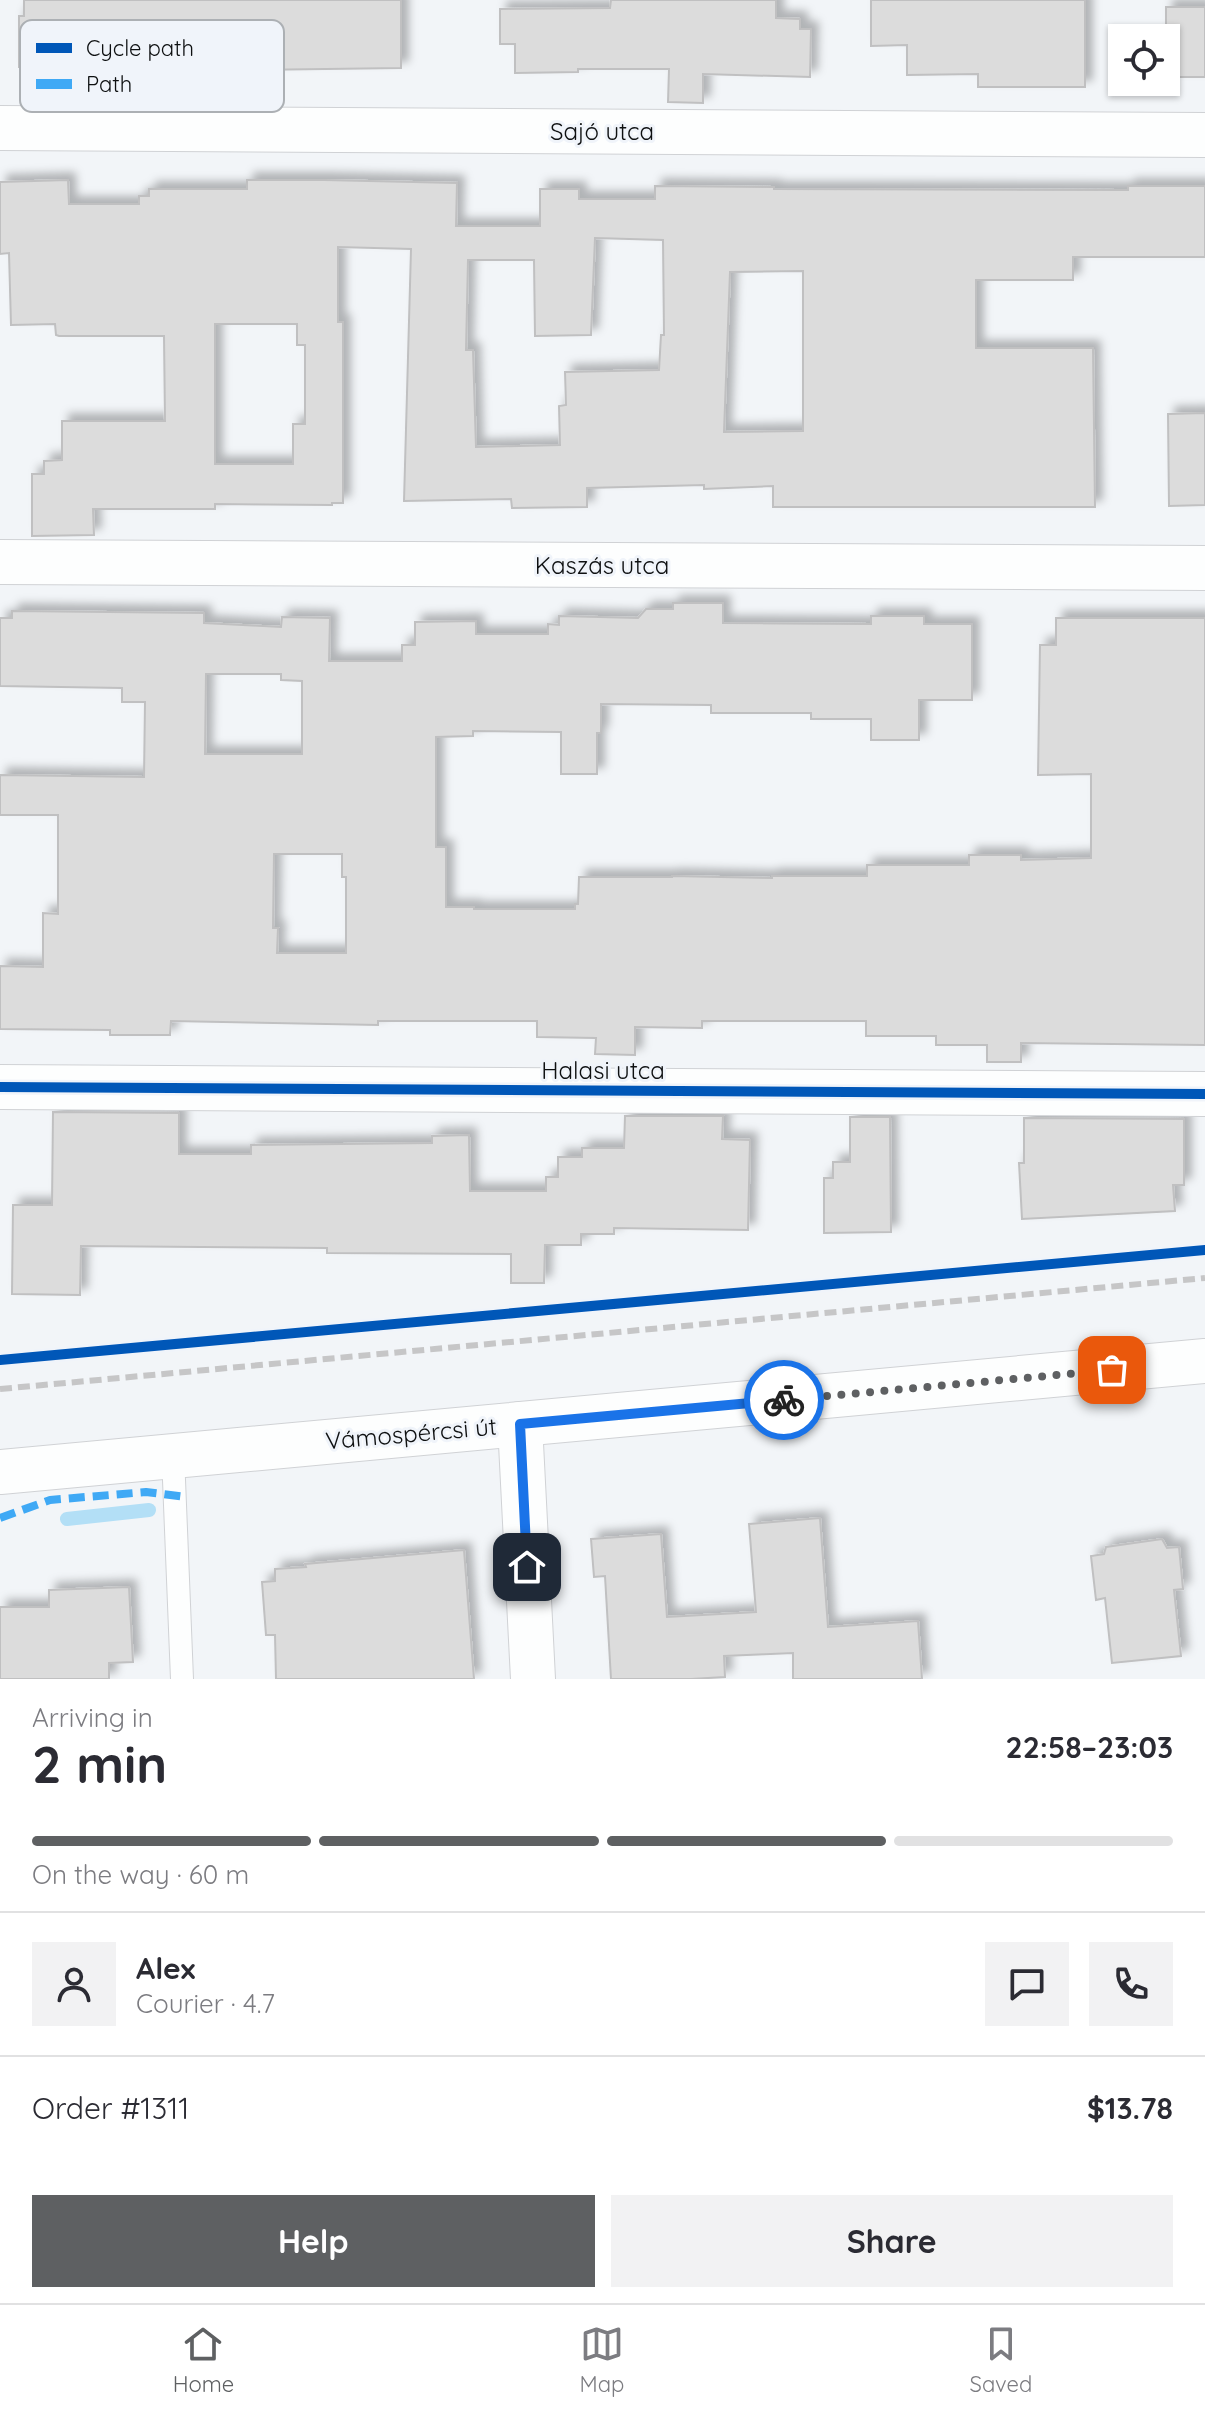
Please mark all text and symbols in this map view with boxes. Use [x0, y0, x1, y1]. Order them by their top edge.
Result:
legend [20, 20, 284, 112]
map controls [1108, 24, 1180, 96]
button: locate [1108, 24, 1180, 96]
text: Cycle path [86, 34, 194, 62]
text: Path [86, 70, 132, 98]
street label: Sajó utca [550, 116, 654, 146]
street label: Kaszás utca [535, 550, 669, 580]
street label: Halasi utca [541, 1055, 665, 1085]
pin [1078, 1336, 1146, 1404]
icon: bag [1090, 1348, 1134, 1392]
courier [744, 1360, 824, 1440]
icon: bike [762, 1378, 806, 1422]
street label: Vámospércsi út [324, 1411, 498, 1455]
pin [493, 1533, 561, 1601]
icon: home [505, 1545, 549, 1589]
text: Arriving in [32, 1701, 153, 1734]
text: 22:58–23:03 [1006, 1728, 1173, 1766]
text: 2 min [32, 1731, 167, 1796]
text: On the way · 60 m [32, 1858, 249, 1891]
button: person [32, 1942, 116, 2026]
button: chat [985, 1942, 1069, 2026]
button: phone [1089, 1942, 1173, 2026]
text: Alex [136, 1949, 195, 1987]
text: Courier · 4.7 [136, 1987, 275, 2020]
text: Order #1311 [32, 2089, 189, 2127]
text: $13.78 [1087, 2089, 1173, 2127]
button: Help [32, 2195, 595, 2287]
button: Share [611, 2195, 1173, 2287]
tab: Home [173, 2322, 234, 2398]
tab: Map [580, 2322, 624, 2398]
tab: Saved [970, 2322, 1032, 2398]

